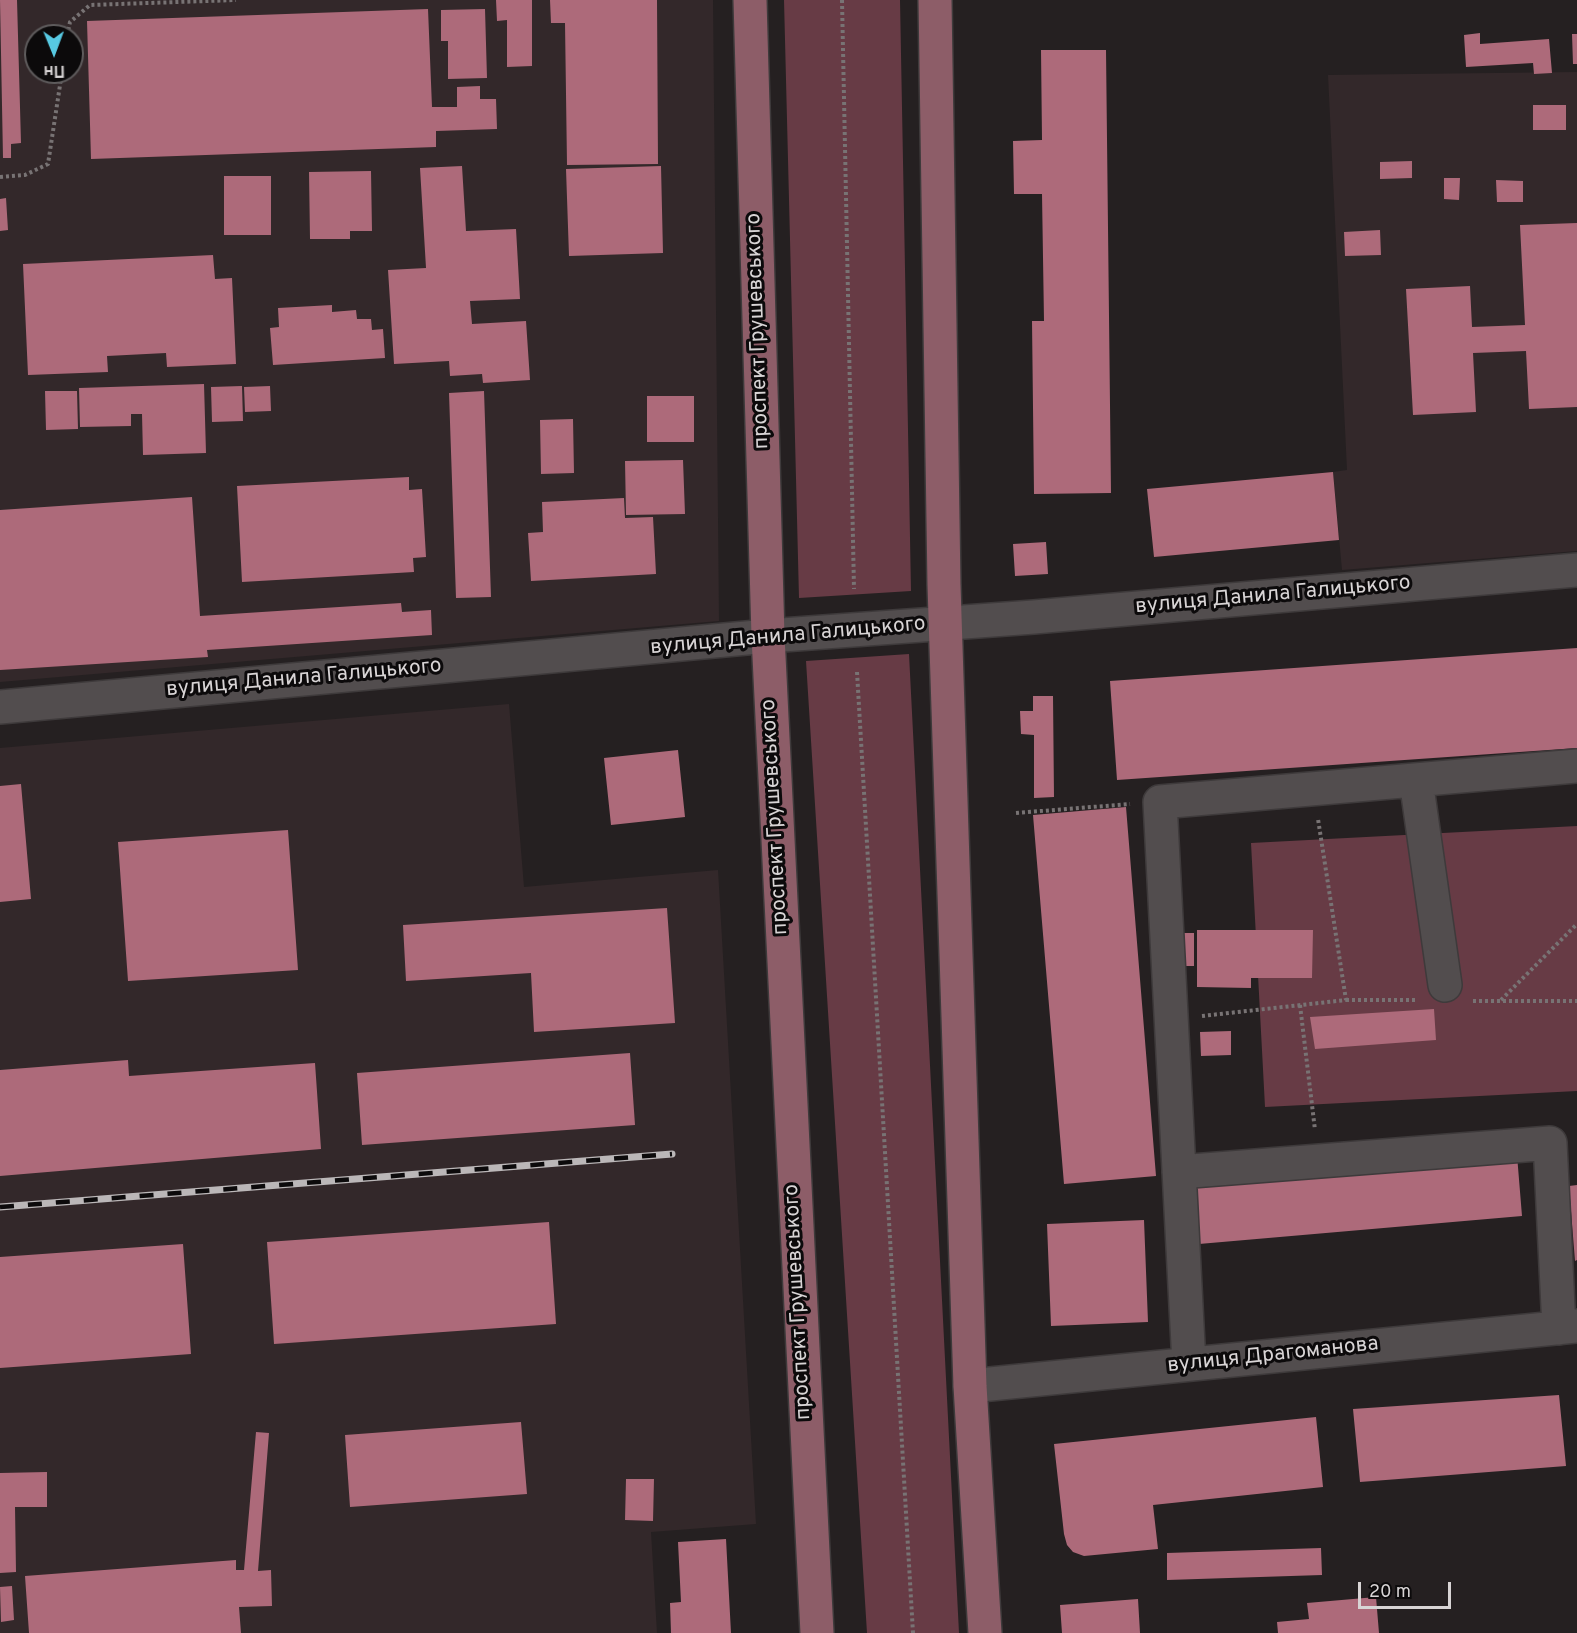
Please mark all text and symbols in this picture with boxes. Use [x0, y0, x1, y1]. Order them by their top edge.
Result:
north arrow [24, 24, 84, 84]
text: Пн [43, 60, 65, 80]
street label: проспект Грушевського [742, 213, 776, 449]
street label: вулиця Данила Галицького [1134, 571, 1412, 621]
street label: вулиця Данила Галицького [649, 612, 927, 662]
street label: вулиця Данила Галицького [165, 654, 443, 704]
street label: проспект Грушевського [757, 698, 795, 936]
street label: проспект Грушевського [780, 1183, 818, 1421]
street label: вулиця Драгоманова [1166, 1332, 1380, 1380]
scale bar [1361, 1570, 1454, 1608]
text: 20 m [1369, 1581, 1411, 1604]

